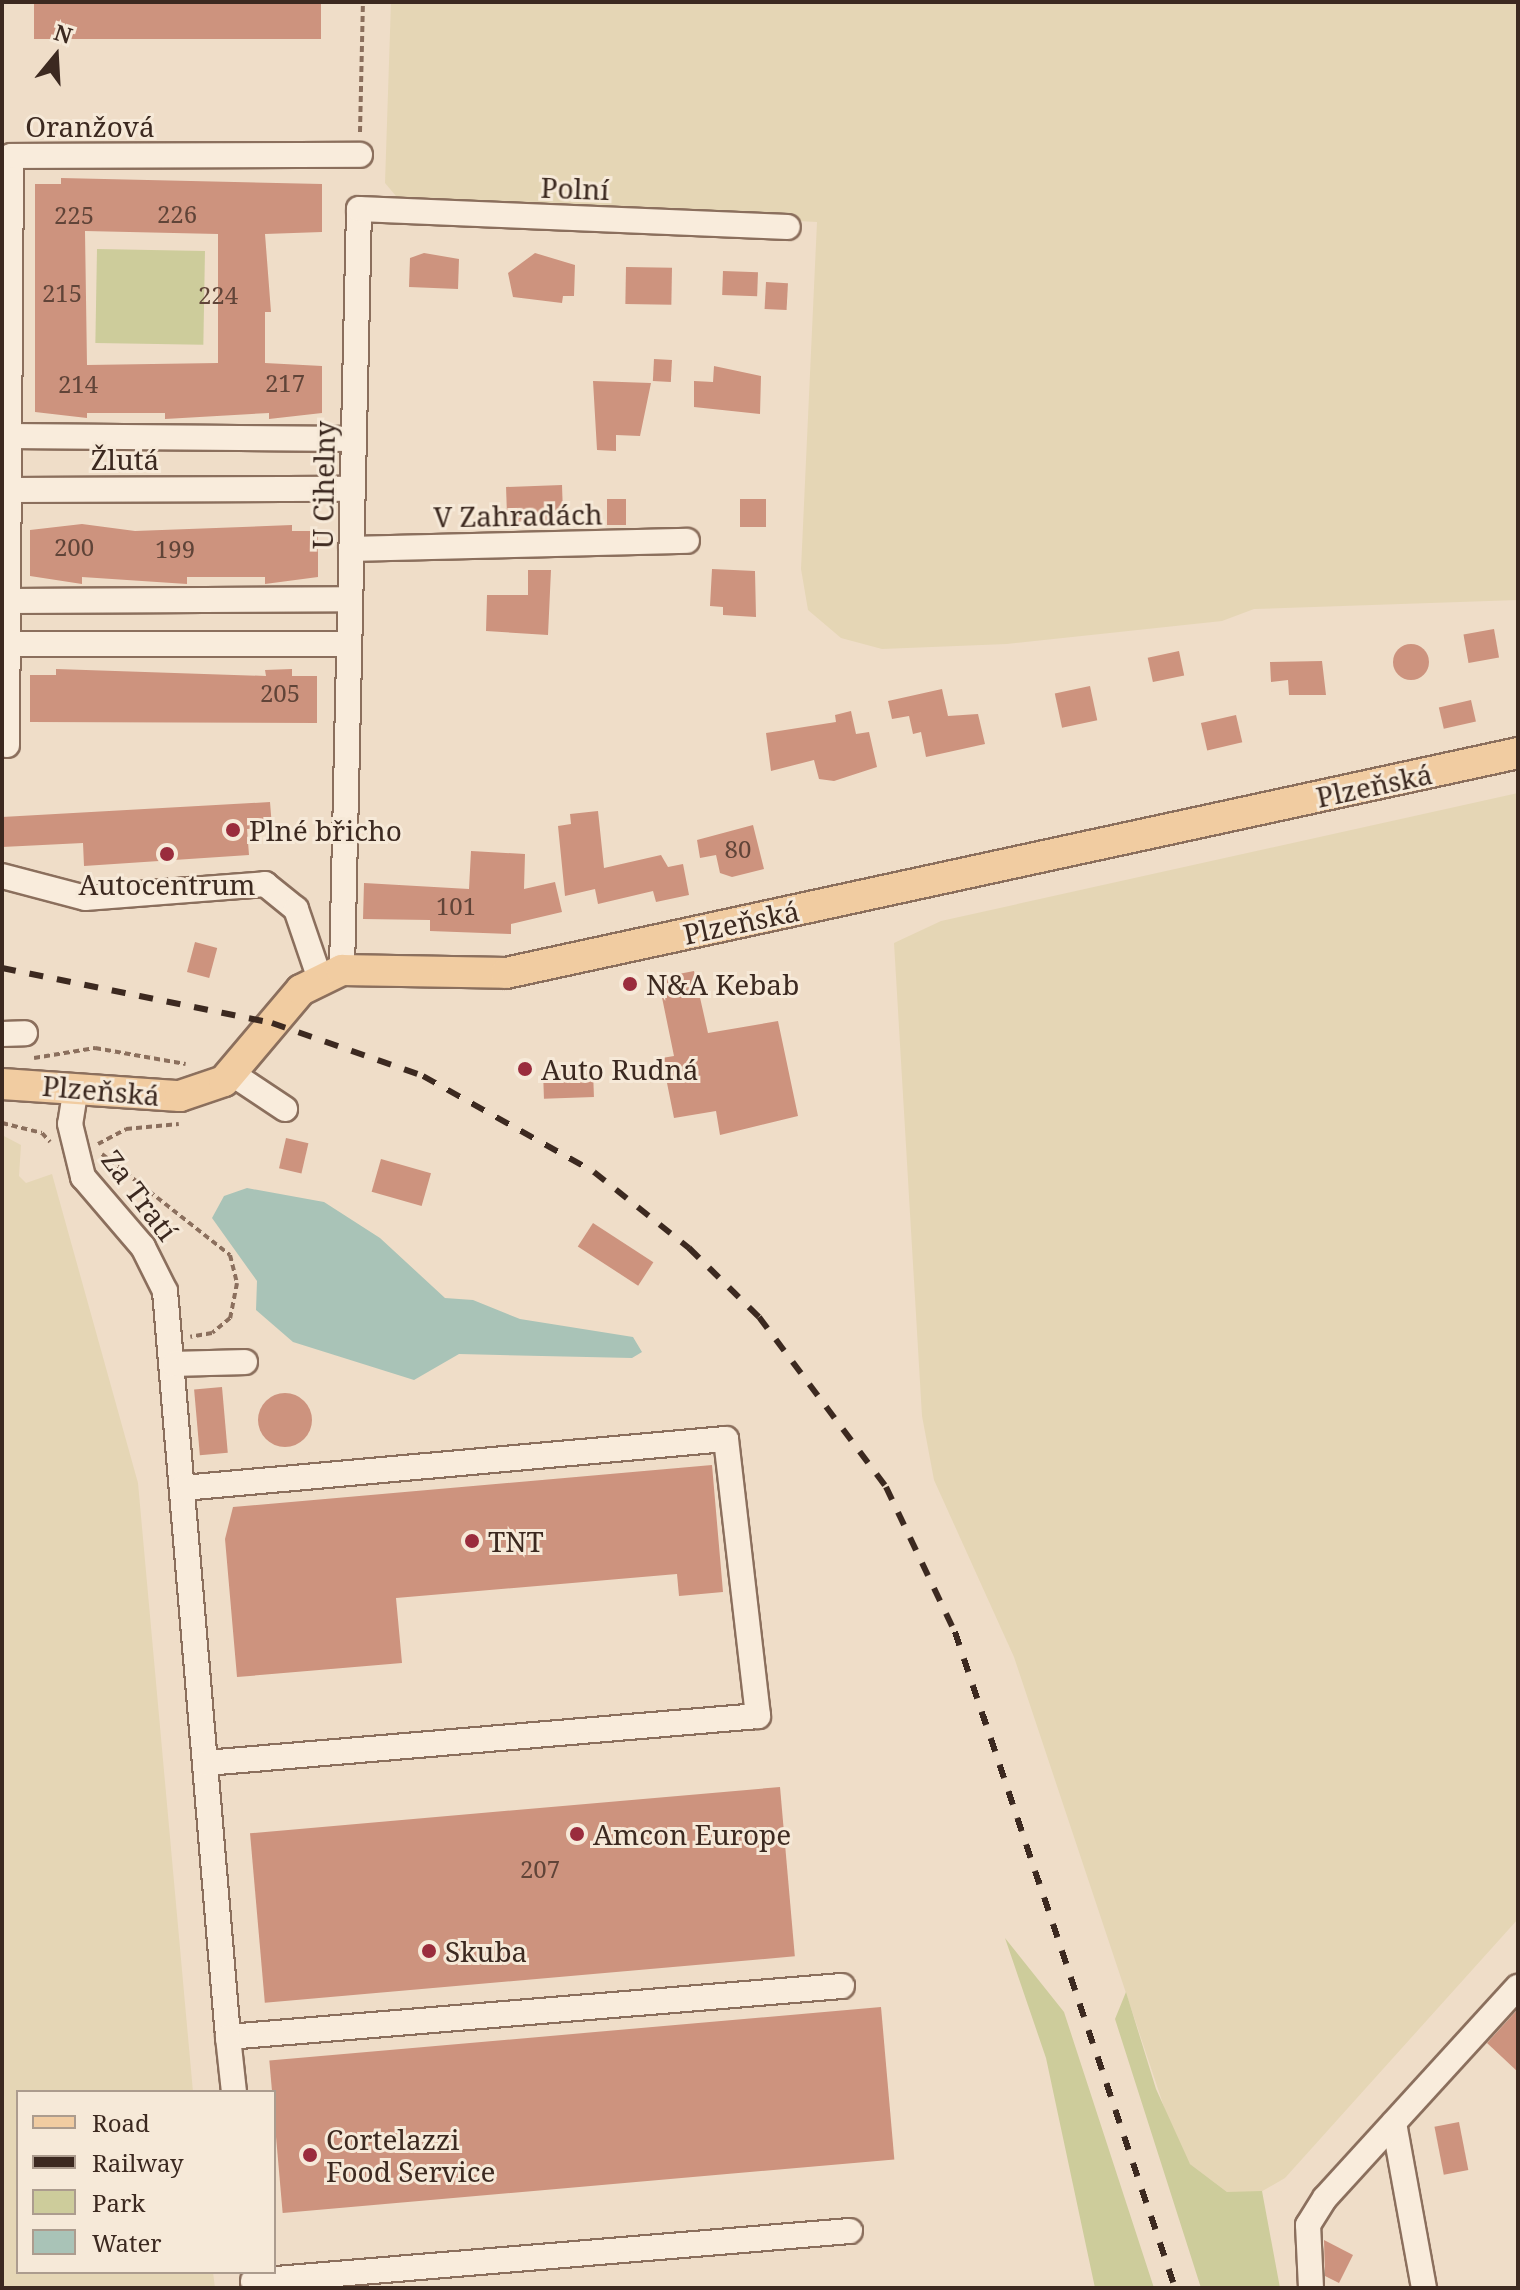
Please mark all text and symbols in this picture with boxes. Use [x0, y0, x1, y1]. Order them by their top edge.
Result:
north arrow [16, 16, 96, 96]
text: N [51, 16, 76, 50]
street label: Oranžová [25, 109, 155, 143]
street label: Polní [540, 170, 610, 206]
house number: 226 [157, 200, 197, 228]
house number: 225 [54, 201, 94, 229]
house number: 215 [42, 279, 82, 307]
house number: 224 [198, 281, 238, 309]
house number: 217 [265, 369, 305, 397]
house number: 214 [58, 370, 98, 398]
street label: U Cihelny [305, 421, 341, 549]
street label: Žlutá [91, 442, 159, 476]
street label: V Zahradách [433, 497, 603, 533]
house number: 200 [54, 533, 94, 561]
house number: 199 [155, 535, 195, 563]
house number: 205 [260, 679, 300, 707]
street label: Plzeňská [1313, 756, 1435, 814]
place label: Plné břicho [249, 813, 402, 847]
marker: Plné břicho [224, 821, 242, 839]
house number: 80 [725, 835, 751, 863]
marker: Autocentrum [158, 845, 176, 863]
place label: Autocentrum [78, 867, 256, 901]
house number: 101 [436, 892, 476, 920]
street label: Plzeňská [680, 893, 802, 951]
place label: N&A Kebab [646, 967, 799, 1001]
marker: N&A Kebab [621, 975, 639, 993]
place label: Auto Rudná [541, 1052, 698, 1086]
marker: Auto Rudná [516, 1060, 534, 1078]
street label: Plzeňská [41, 1068, 161, 1112]
street label: Za Tratí [95, 1143, 185, 1247]
place label: TNT [488, 1524, 544, 1558]
marker: TNT [463, 1532, 481, 1550]
place label: Amcon Europe [593, 1817, 791, 1851]
marker: Amcon Europe [568, 1825, 586, 1843]
house number: 207 [520, 1855, 560, 1883]
place label: Skuba [445, 1934, 527, 1968]
marker: Skuba [420, 1942, 438, 1960]
legend [16, 2090, 276, 2274]
text: Road [92, 2106, 150, 2139]
place label: Cortelazzi Food Service [326, 2122, 496, 2188]
text: Railway [92, 2146, 184, 2179]
marker: Cortelazzi Food Service [301, 2146, 319, 2164]
text: Park [92, 2186, 145, 2219]
text: Water [92, 2226, 162, 2259]

